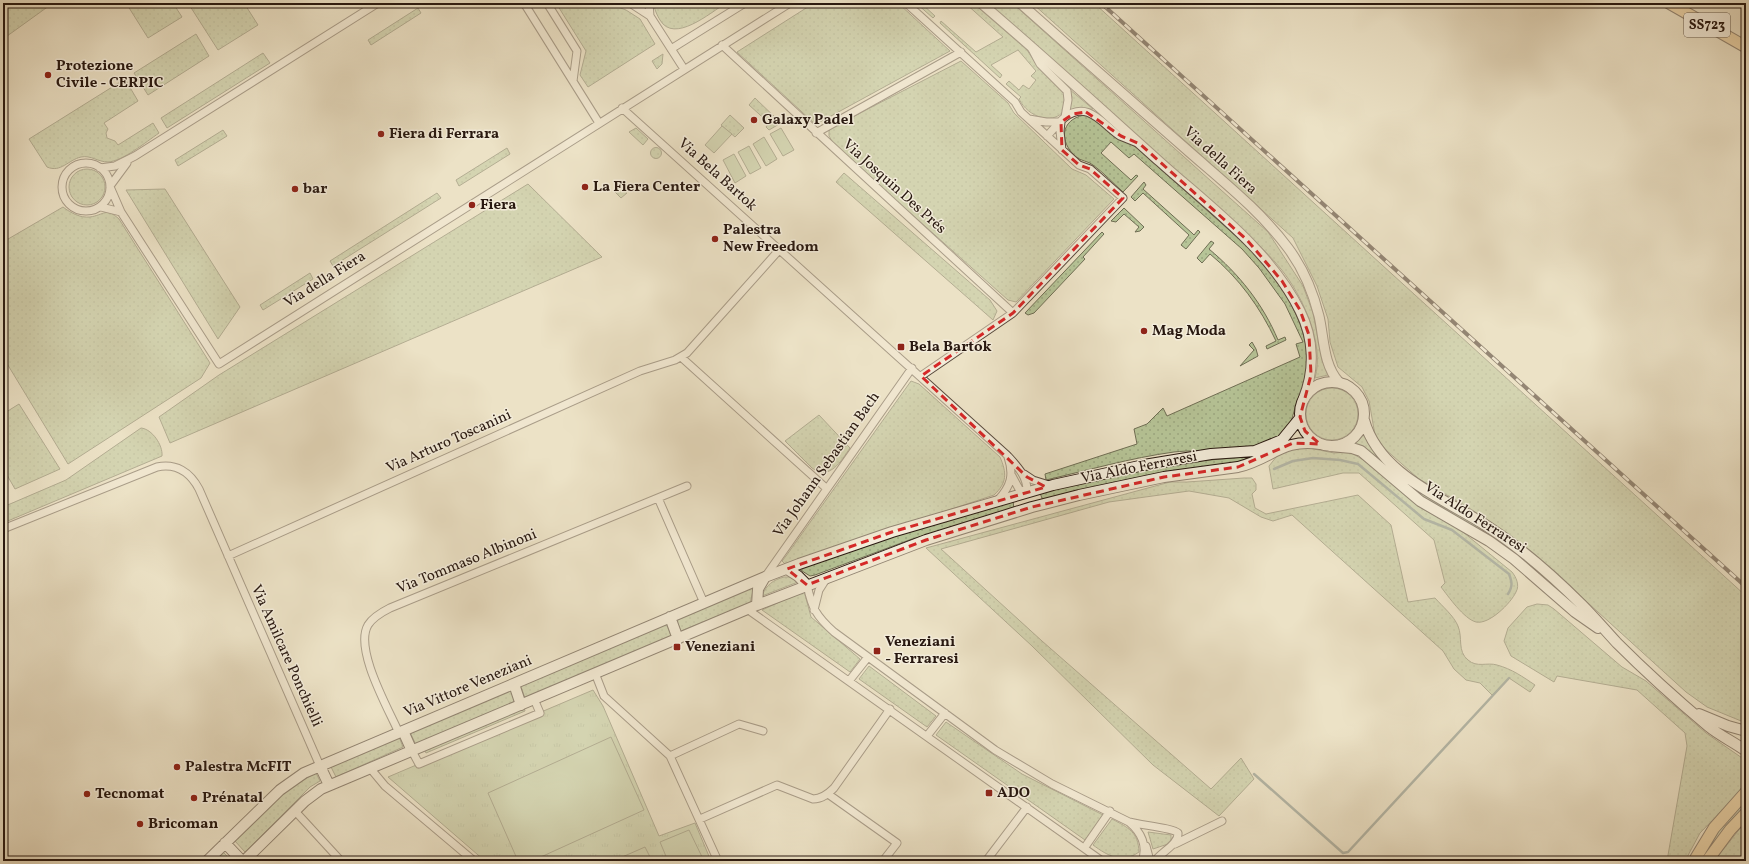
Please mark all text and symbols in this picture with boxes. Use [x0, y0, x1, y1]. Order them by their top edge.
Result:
road number: SS723 [1684, 13, 1730, 37]
place label: Protezione Civile - CERPIC [56, 56, 164, 94]
marker: Protezione Civile - CERPIC [43, 70, 53, 80]
place label: Galaxy Padel [762, 110, 853, 131]
marker: Galaxy Padel [749, 115, 759, 125]
street label: Via della Fiera [1178, 122, 1262, 200]
place label: Fiera di Ferrara [389, 124, 499, 145]
marker: Fiera di Ferrara [376, 129, 386, 139]
street label: Via Bela Bartok [673, 134, 761, 216]
street label: Via Josquin Des Prés [838, 135, 950, 239]
place label: La Fiera Center [593, 177, 700, 198]
place label: bar [303, 179, 327, 200]
marker: La Fiera Center [580, 182, 590, 192]
marker: bar [290, 184, 300, 194]
place label: Fiera [480, 195, 516, 216]
marker: Fiera [467, 200, 477, 210]
place label: Palestra New Freedom [723, 220, 819, 258]
marker: Palestra New Freedom [710, 234, 720, 244]
street label: Via della Fiera [280, 246, 370, 314]
place label: Mag Moda [1152, 321, 1226, 342]
marker: Mag Moda [1139, 326, 1149, 336]
place label: Bela Bartok [909, 337, 992, 358]
marker: Bela Bartok [896, 342, 906, 352]
street label: Via Johann Sebastian Bach [769, 388, 885, 542]
street label: Via Arturo Toscanini [383, 405, 515, 479]
street label: Via Aldo Ferraresi [1079, 446, 1199, 490]
street label: Via Aldo Ferraresi [1420, 477, 1530, 559]
street label: Via Tommaso Albinoni [394, 524, 540, 600]
street label: Via Amilcare Ponchielli [245, 582, 327, 730]
place label: Veneziani - Ferraresi [885, 632, 959, 670]
place label: Veneziani [685, 637, 755, 658]
marker: Veneziani [672, 642, 682, 652]
marker: Veneziani - Ferraresi [872, 646, 882, 656]
street label: Via Vittore Veneziani [401, 651, 535, 723]
place label: Palestra McFIT [185, 757, 292, 778]
marker: Palestra McFIT [172, 762, 182, 772]
place label: ADO [997, 783, 1030, 804]
place label: Tecnomat [95, 784, 165, 805]
place label: Prénatal [202, 788, 263, 809]
marker: ADO [984, 788, 994, 798]
marker: Tecnomat [82, 789, 92, 799]
marker: Prénatal [189, 793, 199, 803]
place label: Bricoman [148, 814, 218, 835]
marker: Bricoman [135, 819, 145, 829]

